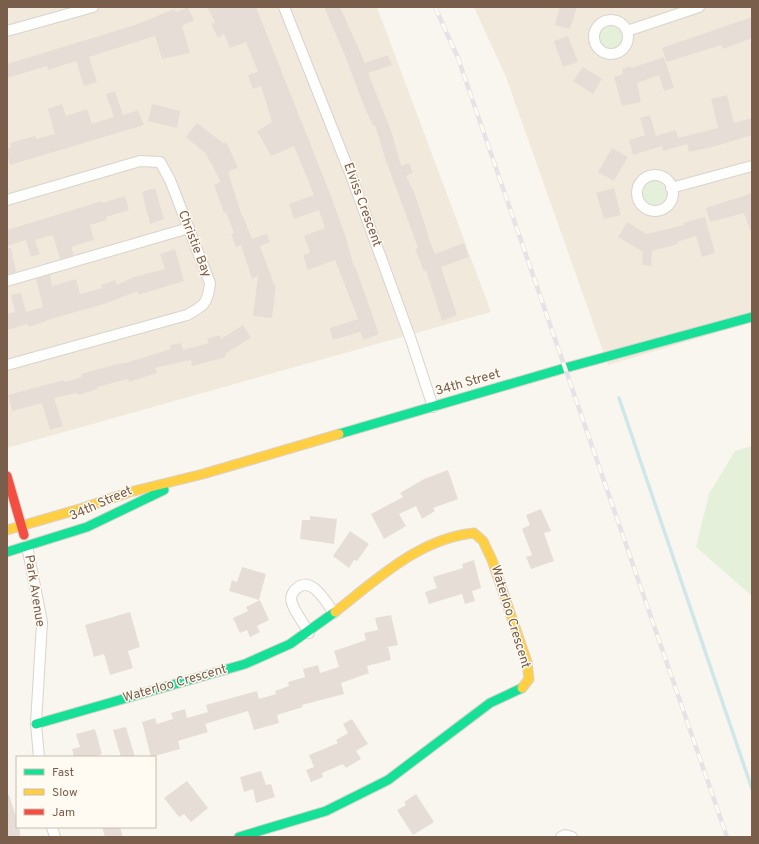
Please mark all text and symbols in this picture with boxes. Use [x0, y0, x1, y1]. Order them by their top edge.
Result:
street label: Elviss Crescent [339, 161, 385, 249]
street label: Christie Bay [174, 208, 214, 280]
street label: 34th Street [434, 366, 502, 400]
street label: 34th Street [67, 483, 135, 525]
street label: Park Avenue [20, 554, 48, 628]
street label: Waterloo Crescent [487, 563, 533, 671]
street label: Waterloo Crescent [121, 662, 229, 706]
legend [16, 756, 156, 828]
text: Fast [52, 765, 74, 781]
text: Slow [52, 785, 78, 801]
text: Jam [52, 805, 75, 821]

